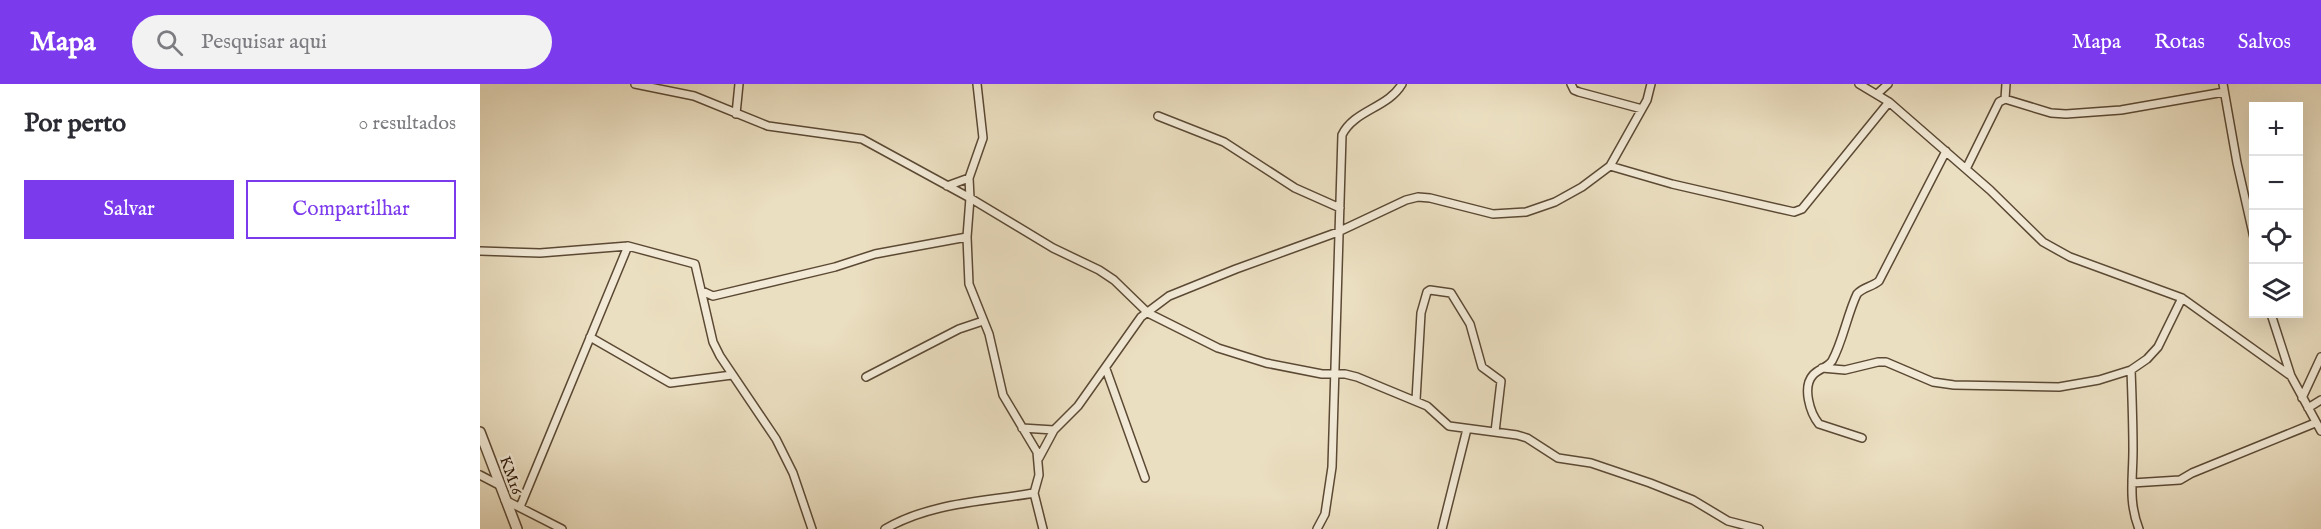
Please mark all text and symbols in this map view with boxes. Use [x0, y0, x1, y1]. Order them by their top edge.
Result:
search box [132, 15, 552, 69]
text: Mapa [30, 25, 96, 60]
icon: search [153, 26, 186, 59]
text: Pesquisar aqui [201, 28, 327, 56]
text: Mapa [2072, 29, 2121, 56]
text: Rotas [2154, 29, 2205, 56]
text: Salvos [2238, 29, 2291, 56]
map controls [2249, 102, 2303, 318]
button: + [2249, 102, 2303, 156]
text: Por perto [24, 107, 126, 140]
text: 0 resultados [358, 111, 456, 136]
button: − [2249, 156, 2303, 210]
button: Salvar [24, 180, 234, 239]
button: Compartilhar [246, 180, 456, 239]
button: locate [2249, 210, 2303, 264]
button: layers [2249, 264, 2303, 318]
street label: KM16 [494, 454, 526, 498]

